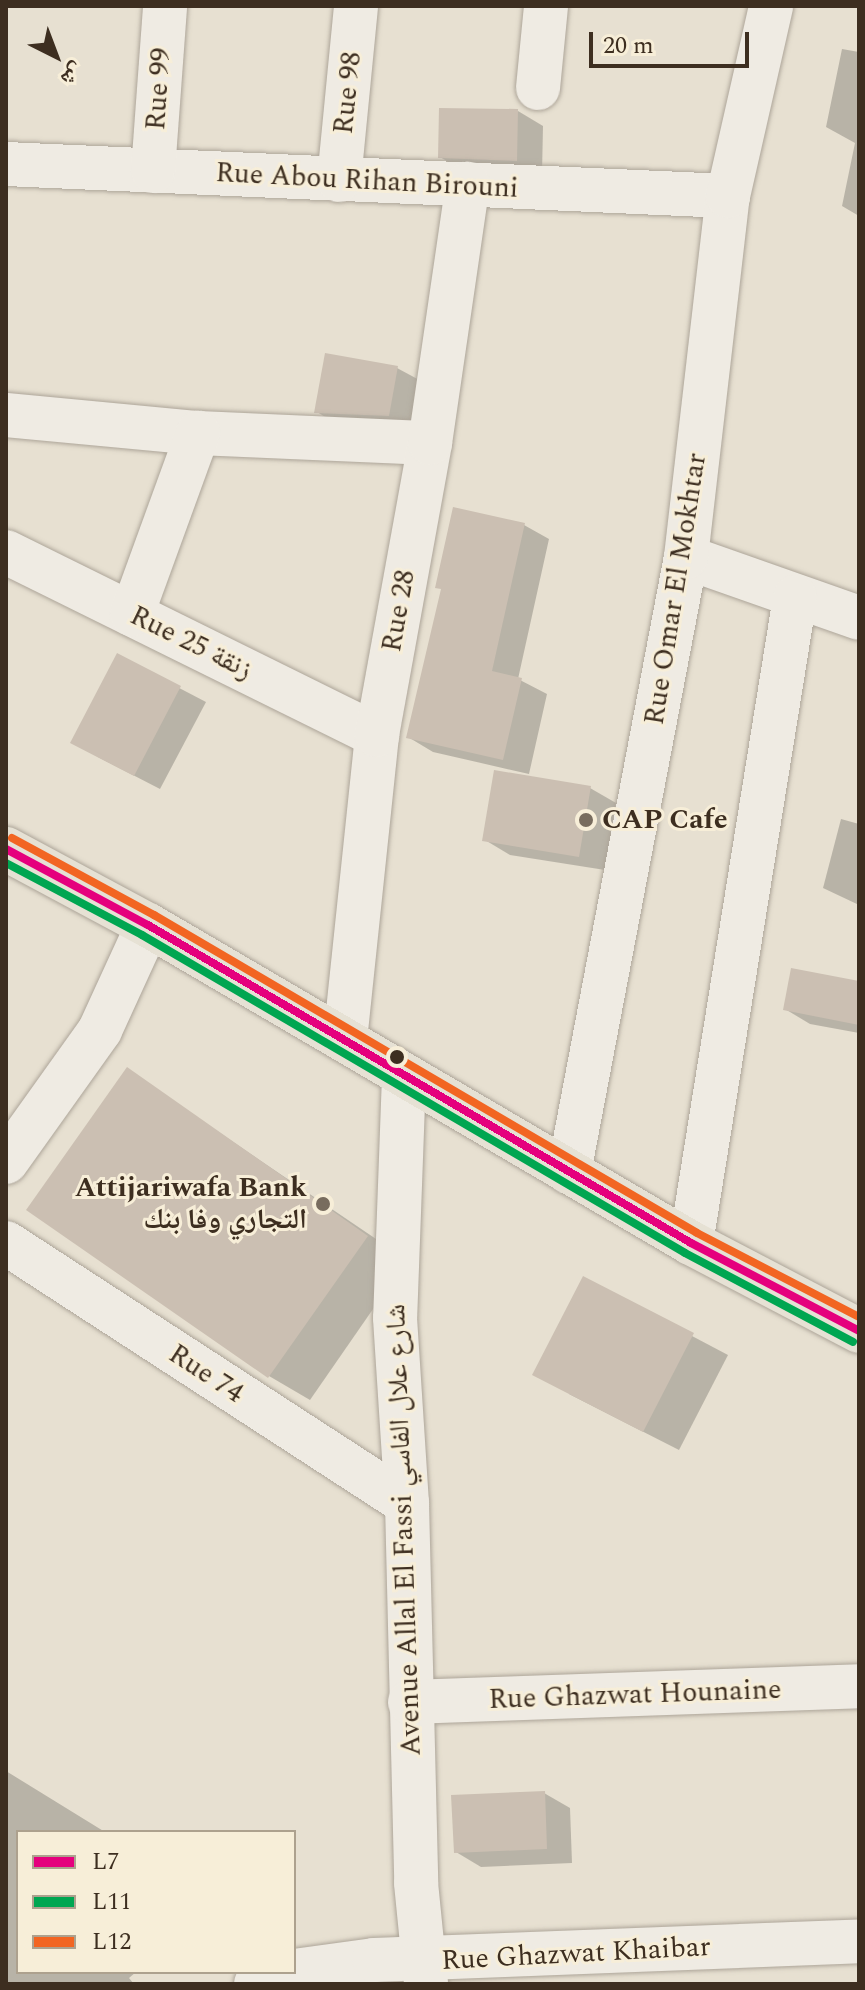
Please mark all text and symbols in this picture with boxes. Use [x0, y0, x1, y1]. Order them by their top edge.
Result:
north arrow [16, 16, 96, 96]
scale bar [593, 16, 753, 66]
text: 20 m [603, 28, 654, 64]
street label: Rue 99 [139, 47, 179, 131]
street label: Rue 98 [327, 50, 369, 136]
text: ش [53, 54, 92, 94]
street label: Rue Abou Rihan Birouni [215, 156, 519, 206]
street label: Rue Omar El Mokhtar [638, 451, 714, 727]
street label: Rue 28 [375, 567, 423, 655]
street label: Rue 25 زنقة [124, 599, 258, 687]
place label: CAP Cafe [602, 803, 728, 837]
marker: CAP Cafe [577, 811, 595, 829]
unlabelled marker [389, 1049, 405, 1065]
place label: Attijariwafa Bank التجاري وفا بنك [75, 1171, 307, 1237]
marker: Attijariwafa Bank التجاري وفا بنك [314, 1195, 332, 1213]
street label: Avenue Allal El Fassi شارع علال الفاسي [379, 1303, 429, 1757]
street label: Rue 74 [162, 1337, 250, 1411]
street label: Rue Ghazwat Hounaine [488, 1673, 782, 1717]
legend [16, 1830, 296, 1974]
text: L7 [92, 1844, 119, 1880]
text: L11 [92, 1884, 131, 1920]
text: L12 [92, 1924, 131, 1960]
street label: Rue Ghazwat Khaibar [440, 1930, 712, 1978]

